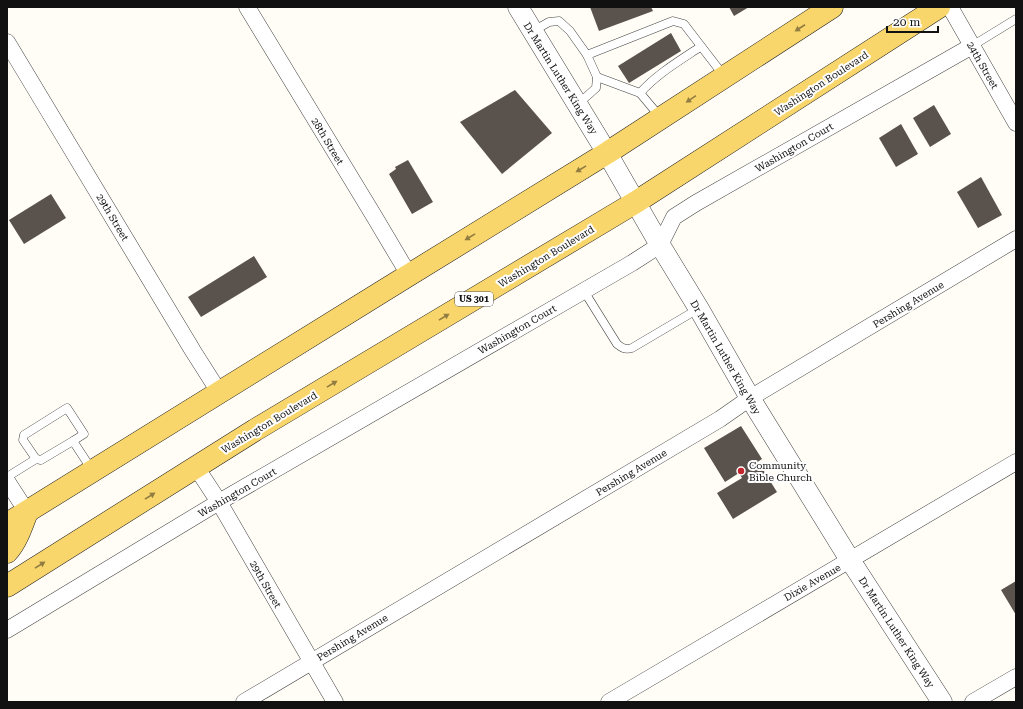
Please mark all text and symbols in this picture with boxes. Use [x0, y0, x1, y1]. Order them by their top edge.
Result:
scale bar [887, 8, 938, 34]
text: 20 m [893, 15, 920, 29]
street label: Dr Martin Luther King Way [521, 20, 600, 136]
one-way arrow [794, 24, 805, 32]
street label: 24th Street [965, 40, 1001, 91]
street label: Washington Boulevard [772, 49, 871, 118]
one-way arrow [686, 95, 696, 103]
street label: 28th Street [309, 116, 346, 167]
street label: Washington Court [753, 120, 835, 174]
one-way arrow [575, 166, 587, 173]
street label: 29th Street [94, 192, 131, 243]
street label: Washington Boulevard [496, 223, 597, 289]
one-way arrow [465, 233, 475, 241]
street label: Pershing Avenue [871, 279, 946, 330]
road number: US 301 [455, 292, 493, 306]
street label: Dr Martin Luther King Way [688, 298, 763, 416]
street label: Washington Court [476, 302, 558, 356]
one-way arrow [438, 313, 450, 320]
one-way arrow [326, 380, 338, 387]
street label: Washington Boulevard [219, 389, 320, 455]
street label: Pershing Avenue [594, 447, 669, 498]
place label: Community Bible Church [749, 460, 813, 483]
street label: Washington Court [196, 465, 278, 519]
marker: Community Bible Church [736, 466, 746, 476]
one-way arrow [145, 492, 155, 500]
street label: 29th Street [248, 559, 284, 610]
street label: Dixie Avenue [782, 561, 843, 603]
one-way arrow [34, 562, 46, 569]
street label: Dr Martin Luther King Way [857, 575, 937, 690]
street label: Pershing Avenue [315, 612, 390, 663]

